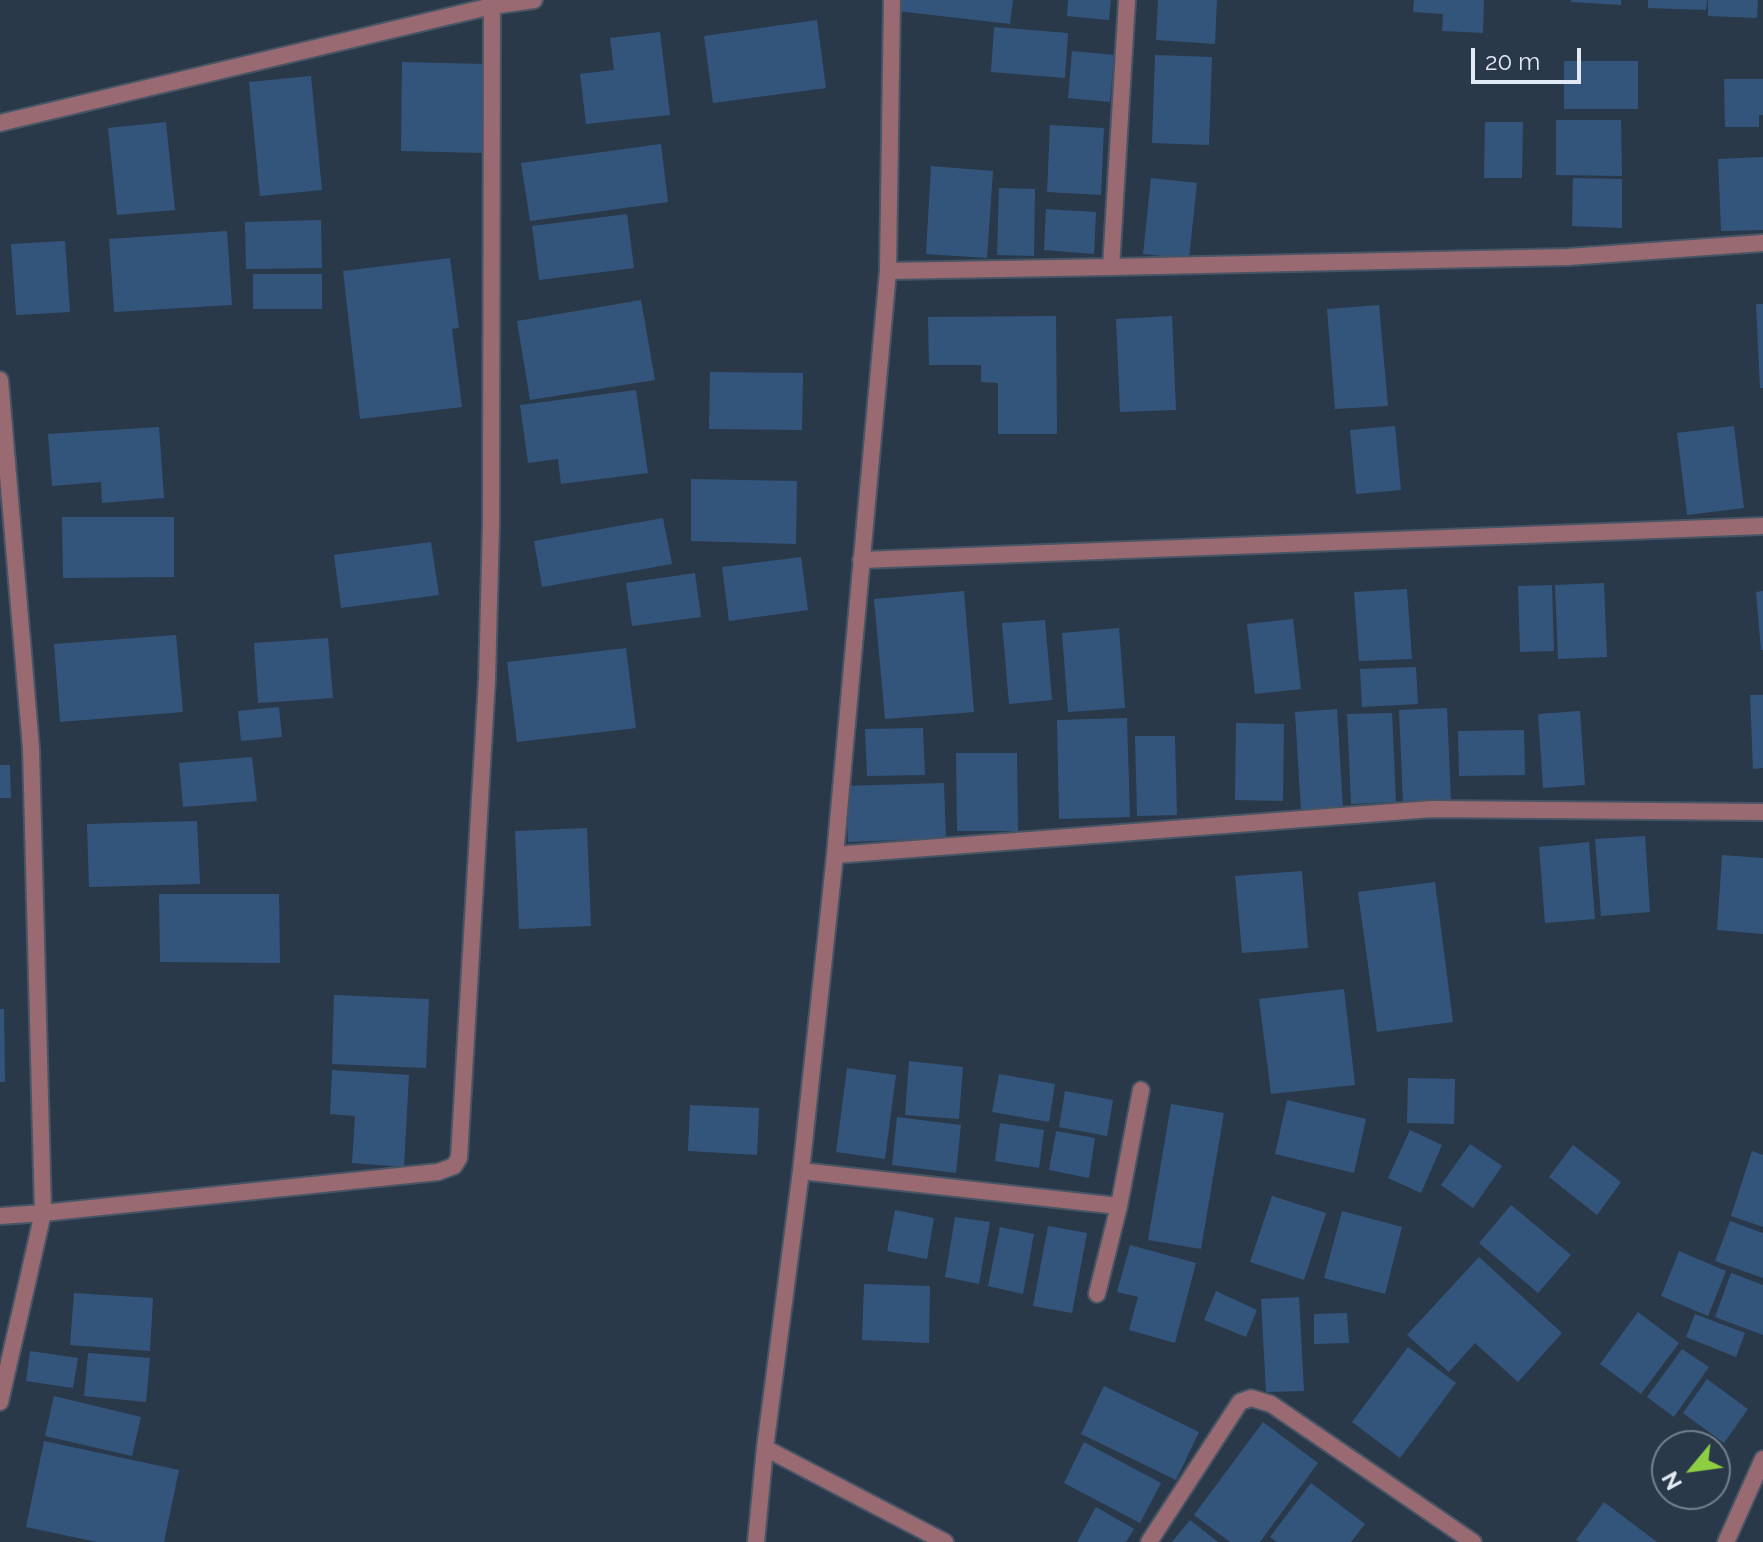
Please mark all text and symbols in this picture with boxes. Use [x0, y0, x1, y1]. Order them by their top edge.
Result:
scale bar [1475, 32, 1585, 82]
text: 20 m [1485, 47, 1540, 76]
north arrow [1651, 1430, 1731, 1510]
text: N [1656, 1467, 1687, 1494]

